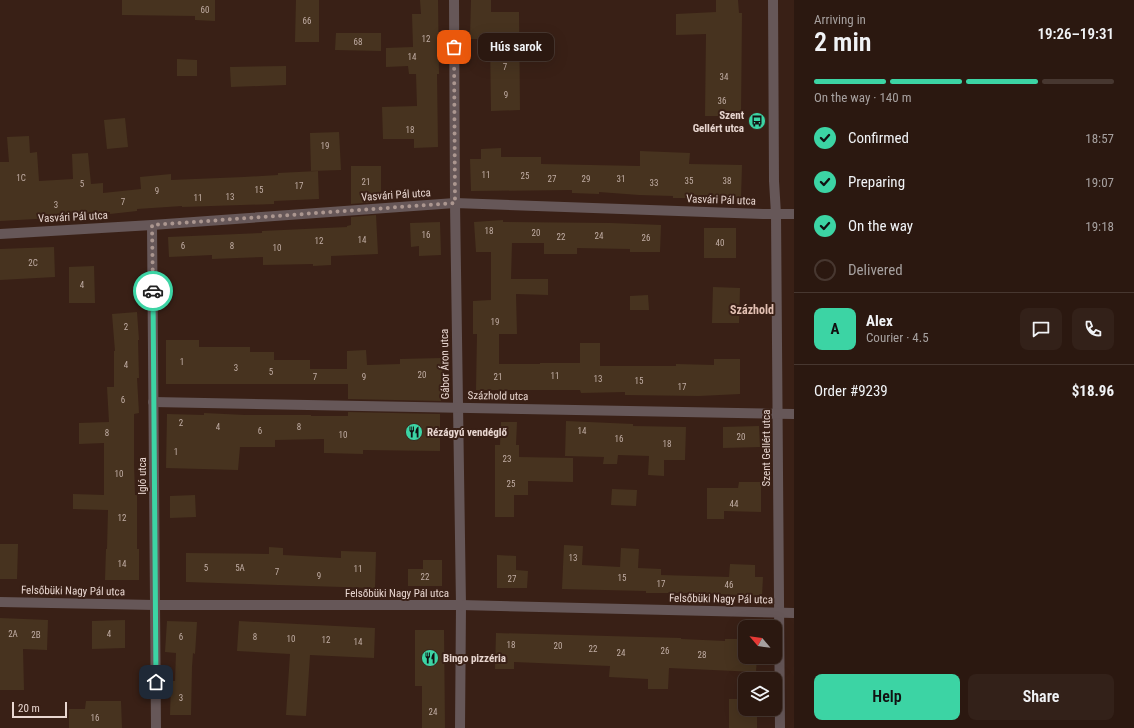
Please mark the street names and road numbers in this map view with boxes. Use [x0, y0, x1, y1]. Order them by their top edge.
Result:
street label: Vasvári Pál utca [361, 186, 431, 204]
street label: Vasvári Pál utca [686, 192, 756, 208]
street label: Vasvári Pál utca [38, 209, 108, 225]
street label: Gábor Áron utca [438, 329, 452, 399]
street label: Százhold utca [467, 389, 529, 403]
street label: Szent Gellért utca [760, 410, 773, 486]
street label: Igló utca [136, 457, 149, 495]
street label: Felsőbüki Nagy Pál utca [21, 584, 125, 598]
street label: Felsőbüki Nagy Pál utca [345, 587, 449, 600]
street label: Felsőbüki Nagy Pál utca [669, 592, 773, 606]

